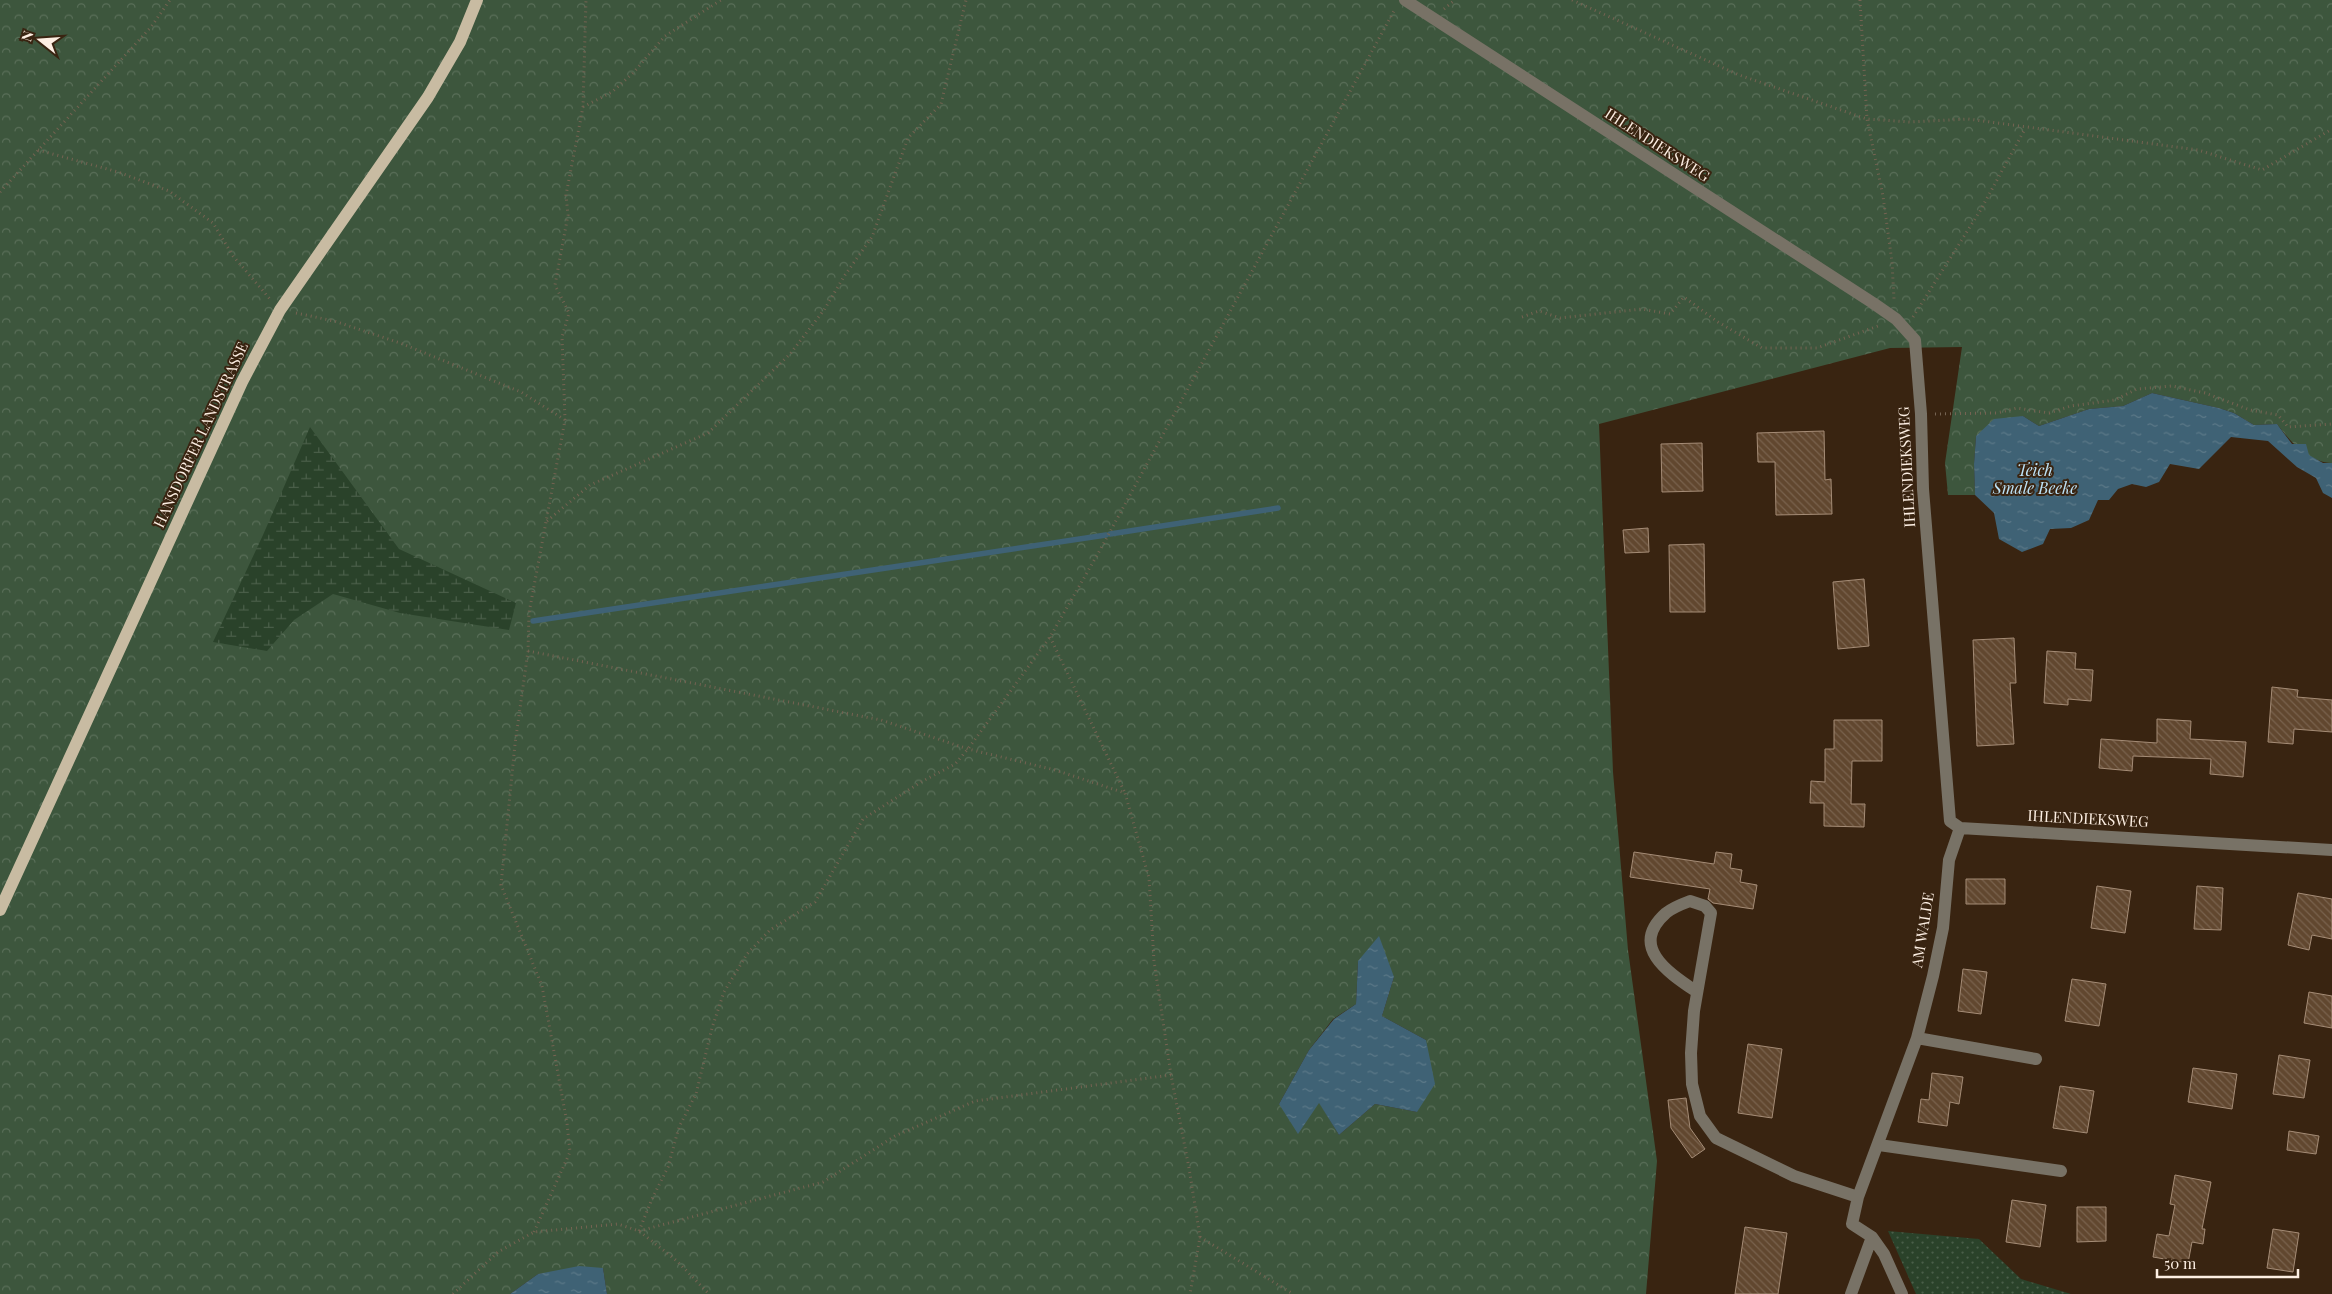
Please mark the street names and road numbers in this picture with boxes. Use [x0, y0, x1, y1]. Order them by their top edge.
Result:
street label: IHLENDIEKSWEG [1601, 103, 1714, 186]
street label: HANSDORFER LANDSTRASSE [148, 338, 252, 531]
street label: IHLENDIEKSWEG [1893, 406, 1919, 528]
street label: IHLENDIEKSWEG [2027, 805, 2149, 831]
street label: AM WALDE [1906, 891, 1938, 970]

